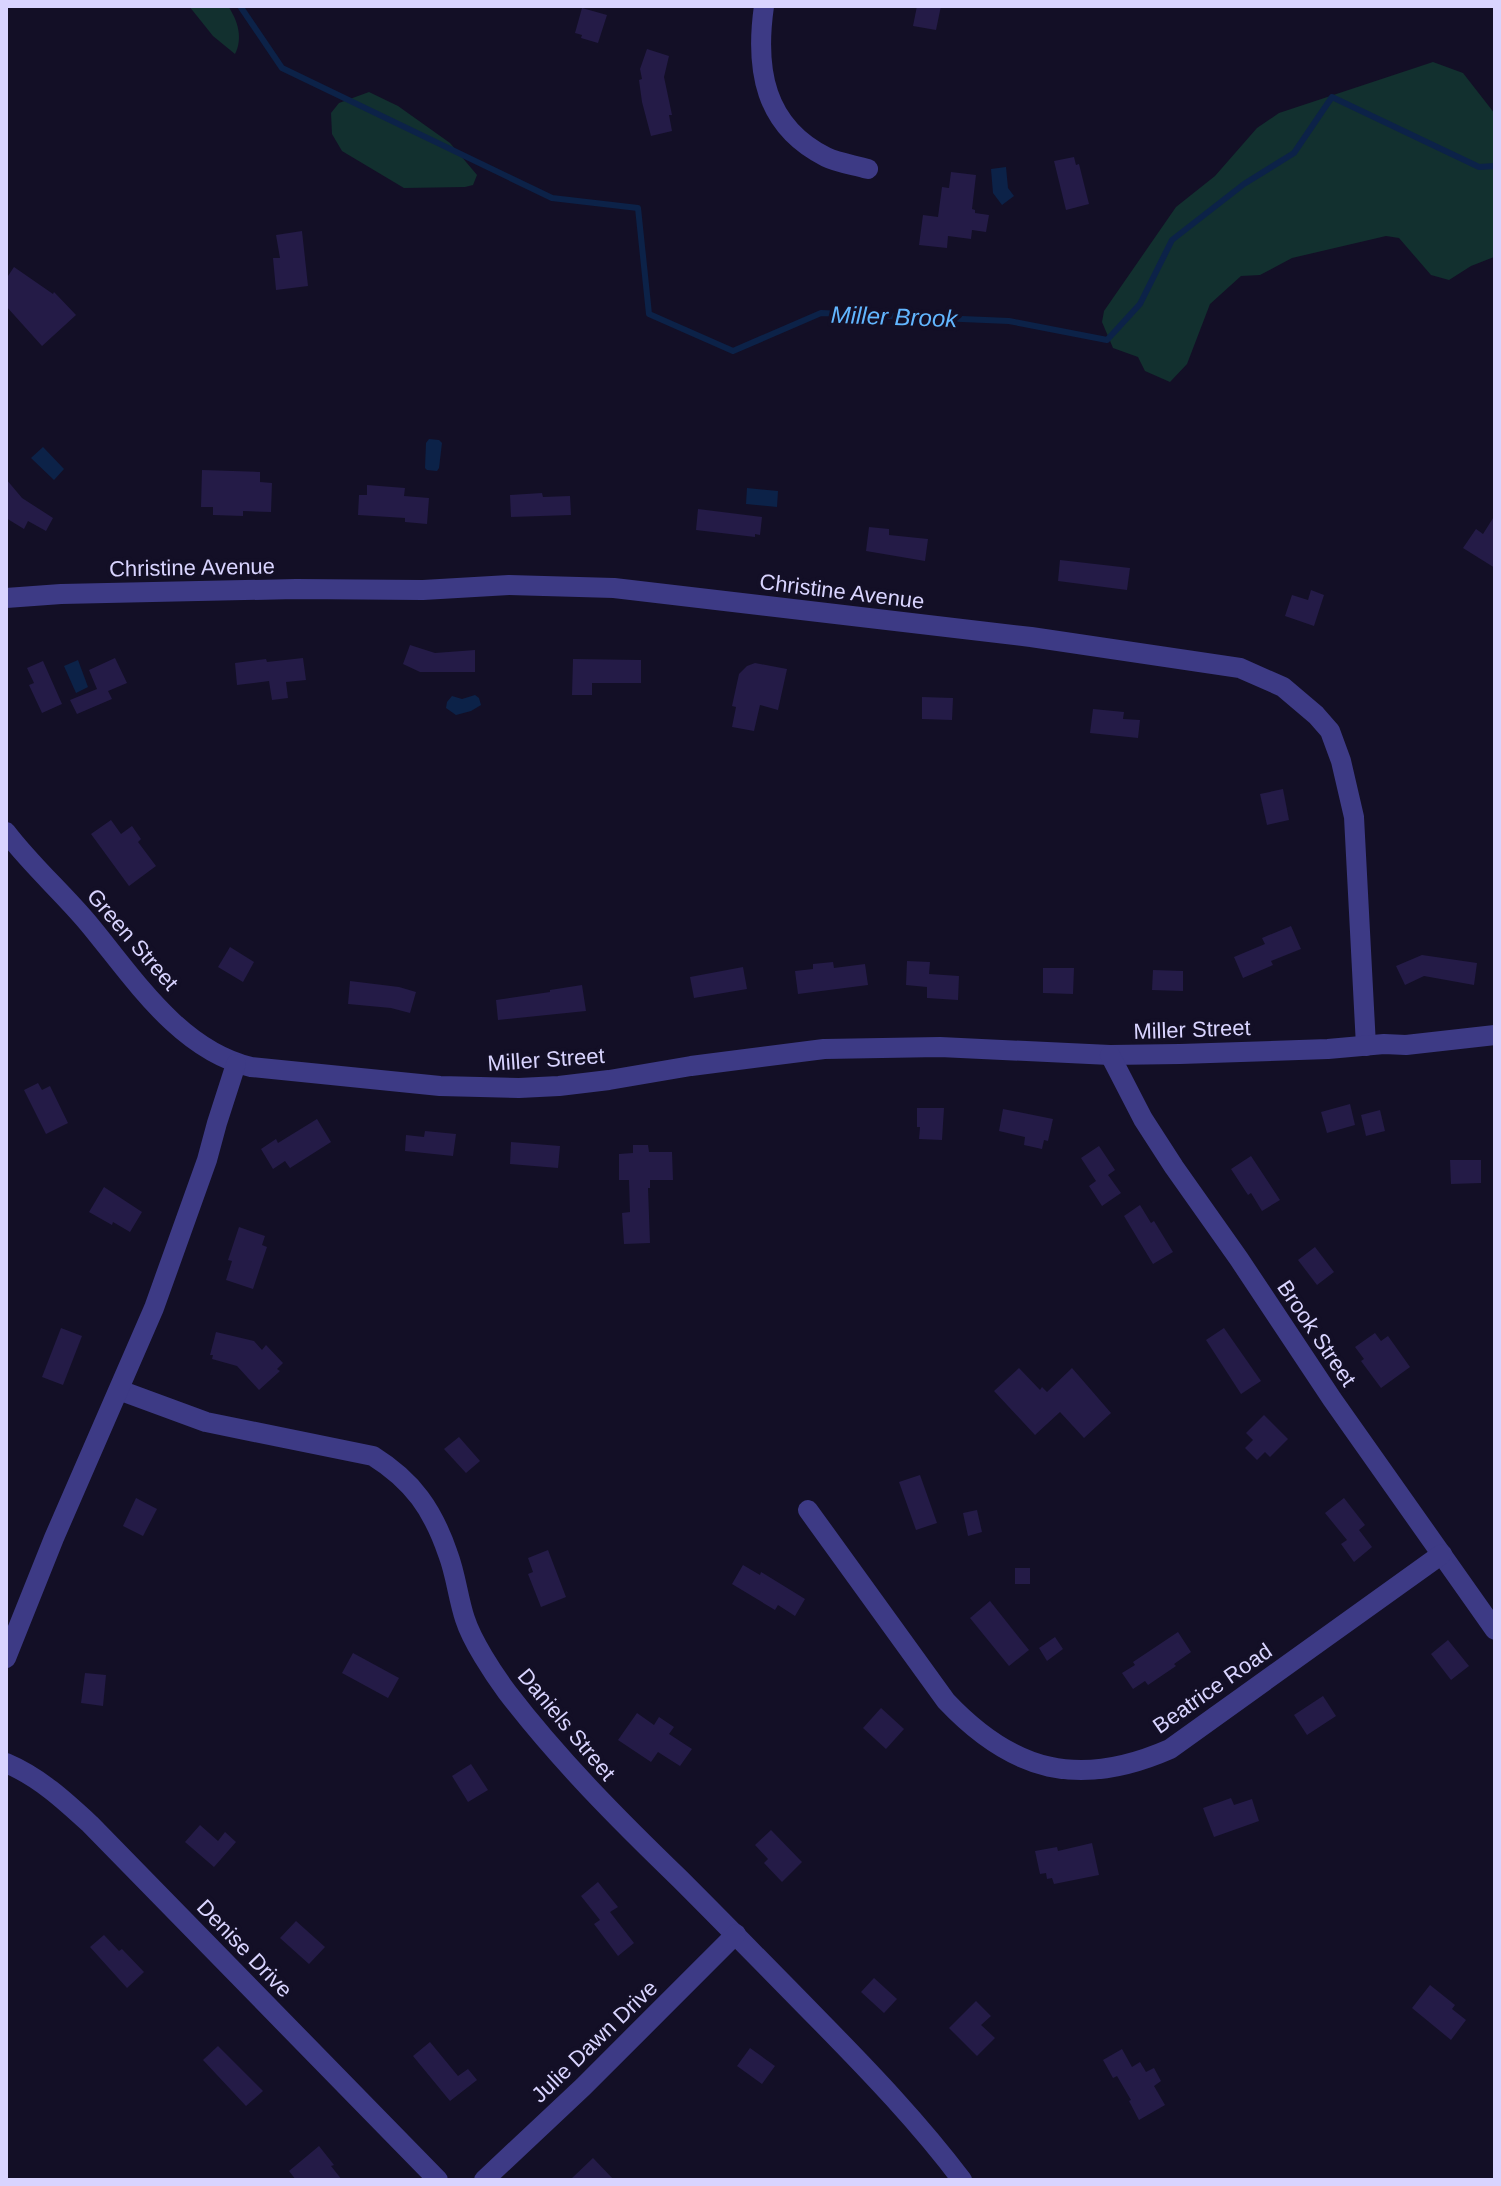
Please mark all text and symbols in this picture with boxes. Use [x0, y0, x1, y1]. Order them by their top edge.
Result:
water label: Miller Brook [830, 301, 960, 332]
street label: Christine Avenue [109, 554, 275, 581]
street label: Christine Avenue [758, 569, 926, 614]
street label: Green Street [82, 884, 183, 995]
street label: Miller Street [1133, 1015, 1251, 1044]
street label: Miller Street [487, 1043, 605, 1076]
street label: Brook Street [1272, 1276, 1361, 1391]
street label: Beatrice Road [1148, 1638, 1277, 1739]
street label: Daniels Street [513, 1663, 621, 1785]
street label: Denise Drive [192, 1894, 297, 2002]
street label: Julie Dawn Drive [526, 1975, 662, 2108]

